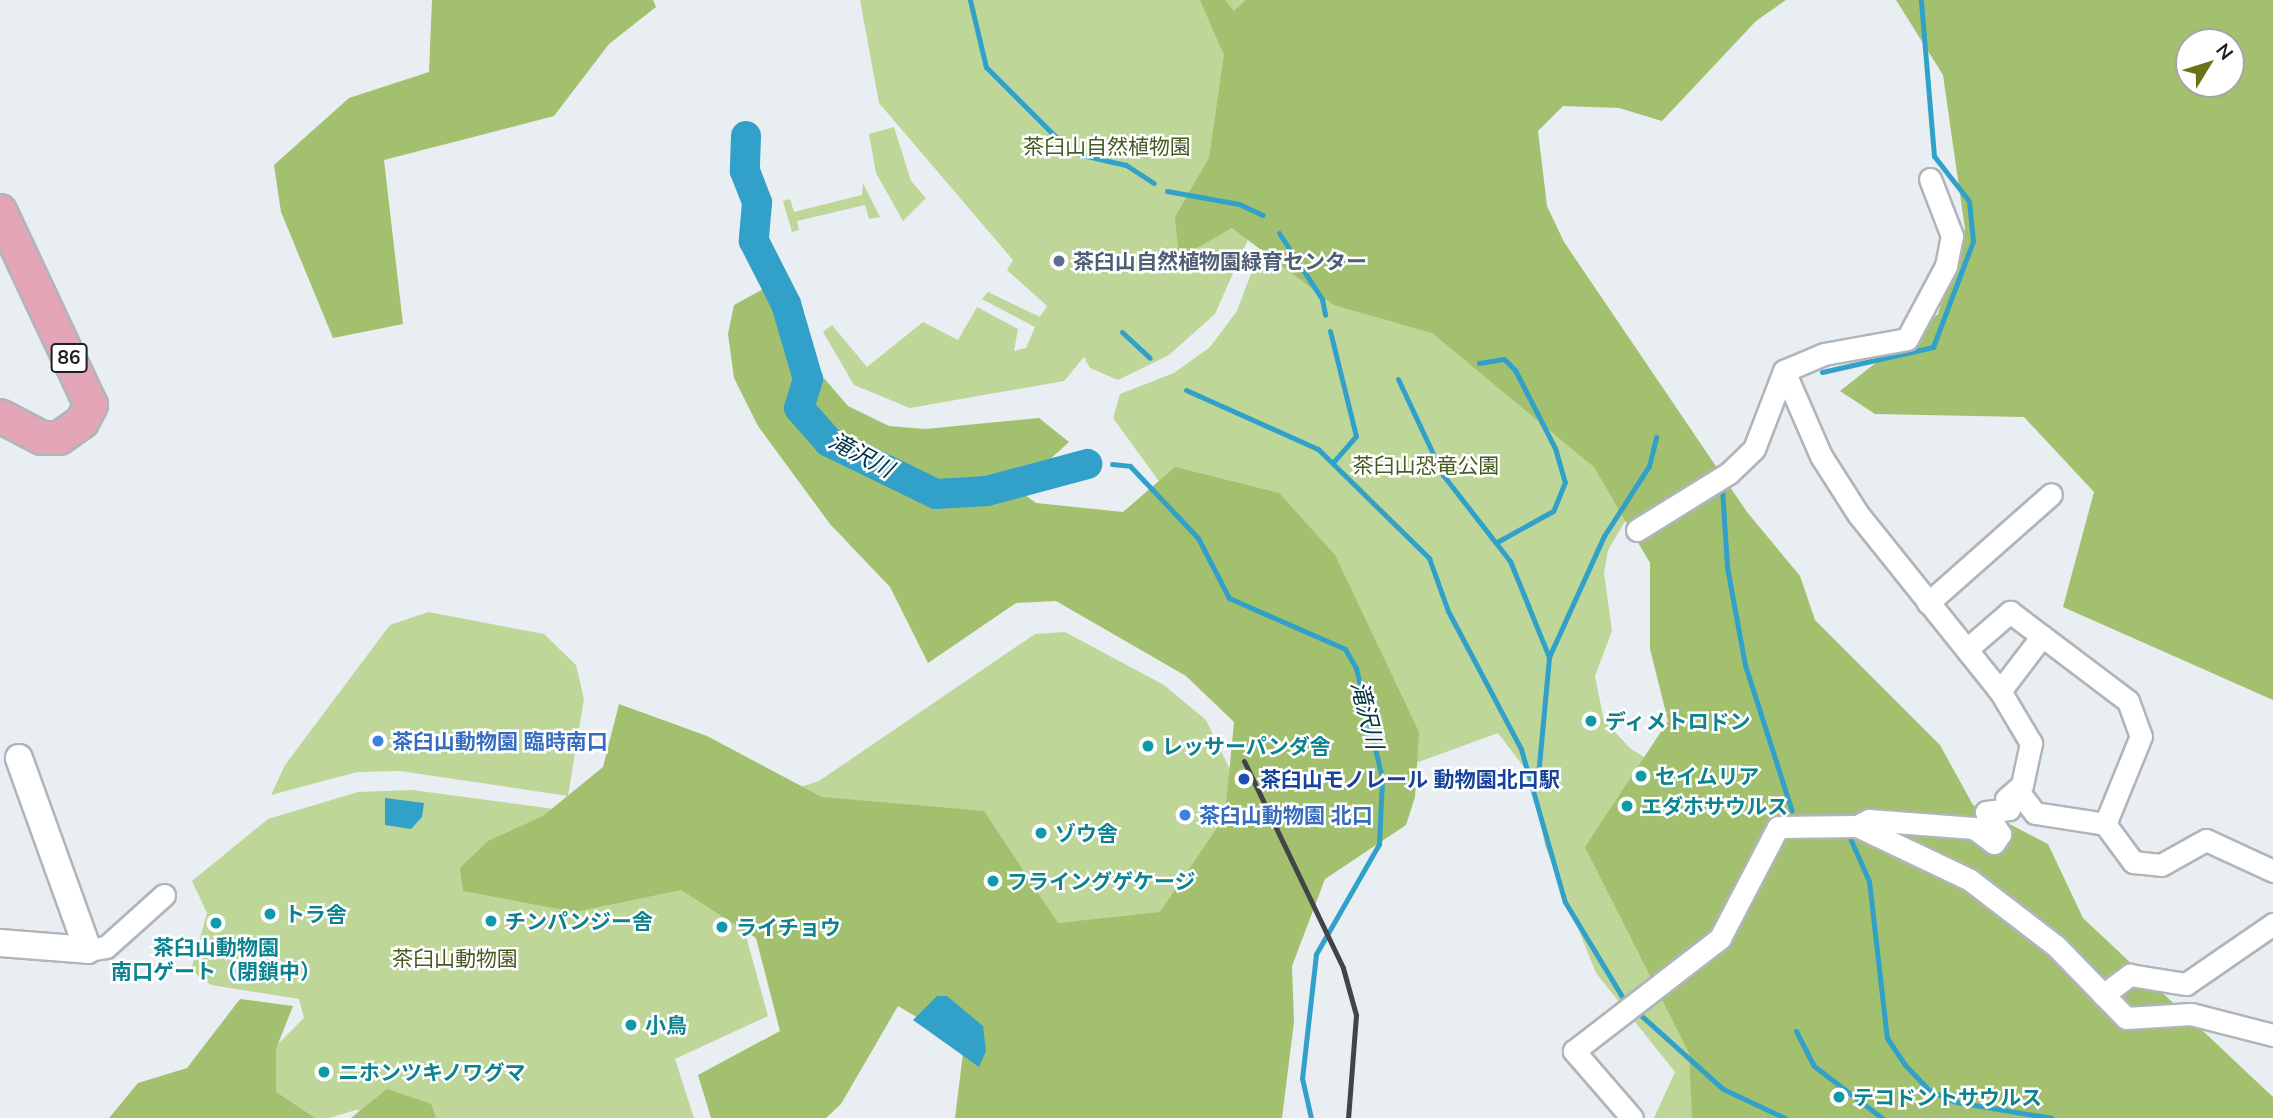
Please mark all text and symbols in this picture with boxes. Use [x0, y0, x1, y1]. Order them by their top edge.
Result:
north arrow [2175, 28, 2245, 98]
text: N [2211, 38, 2239, 64]
park label: 茶臼山自然植物園 [1023, 133, 1191, 159]
place label: 茶臼山自然植物園緑育センター [1073, 248, 1367, 274]
marker: 茶臼山自然植物園緑育センター [1051, 253, 1067, 269]
road number: 86 [50, 342, 88, 374]
water label: 滝沢川 [824, 427, 898, 483]
park label: 茶臼山恐竜公園 [1353, 452, 1499, 478]
water label: 滝沢川 [1345, 678, 1389, 752]
place label: ディメトロドン [1605, 708, 1752, 734]
marker: ディメトロドン [1583, 713, 1599, 729]
place label: 茶臼山動物園 臨時南口 [392, 728, 608, 754]
marker: 茶臼山動物園 臨時南口 [370, 733, 386, 749]
place label: レッサーパンダ舎 [1162, 733, 1330, 759]
marker: レッサーパンダ舎 [1140, 738, 1156, 754]
place label: セイムリア [1655, 763, 1760, 789]
place label: 茶臼山モノレール 動物園北口駅 [1260, 766, 1560, 792]
marker: セイムリア [1633, 768, 1649, 784]
marker: 茶臼山モノレール 動物園北口駅 [1234, 769, 1254, 789]
place label: エダホサウルス [1641, 793, 1788, 819]
marker: エダホサウルス [1619, 798, 1635, 814]
place label: 茶臼山動物園 北口 [1199, 802, 1373, 828]
marker: 茶臼山動物園 北口 [1177, 807, 1193, 823]
place label: ゾウ舎 [1055, 820, 1118, 846]
marker: ゾウ舎 [1033, 825, 1049, 841]
place label: フライングゲケージ [1007, 868, 1196, 894]
marker: フライングゲケージ [985, 873, 1001, 889]
place label: トラ舎 [284, 901, 347, 927]
marker: トラ舎 [262, 906, 278, 922]
place label: チンパンジー舎 [505, 908, 652, 934]
marker: チンパンジー舎 [483, 913, 499, 929]
place label: ライチョウ [736, 914, 841, 940]
marker: 茶臼山動物園 南口ゲート（閉鎖中） [208, 915, 224, 931]
marker: ライチョウ [714, 919, 730, 935]
place label: 茶臼山動物園 南口ゲート（閉鎖中） [111, 934, 321, 984]
park label: 茶臼山動物園 [392, 945, 518, 971]
place label: 小鳥 [645, 1012, 687, 1038]
marker: 小鳥 [623, 1017, 639, 1033]
place label: ニホンツキノワグマ [338, 1059, 527, 1085]
marker: ニホンツキノワグマ [316, 1064, 332, 1080]
place label: テコドントサウルス [1853, 1084, 2042, 1110]
marker: テコドントサウルス [1831, 1089, 1847, 1105]

